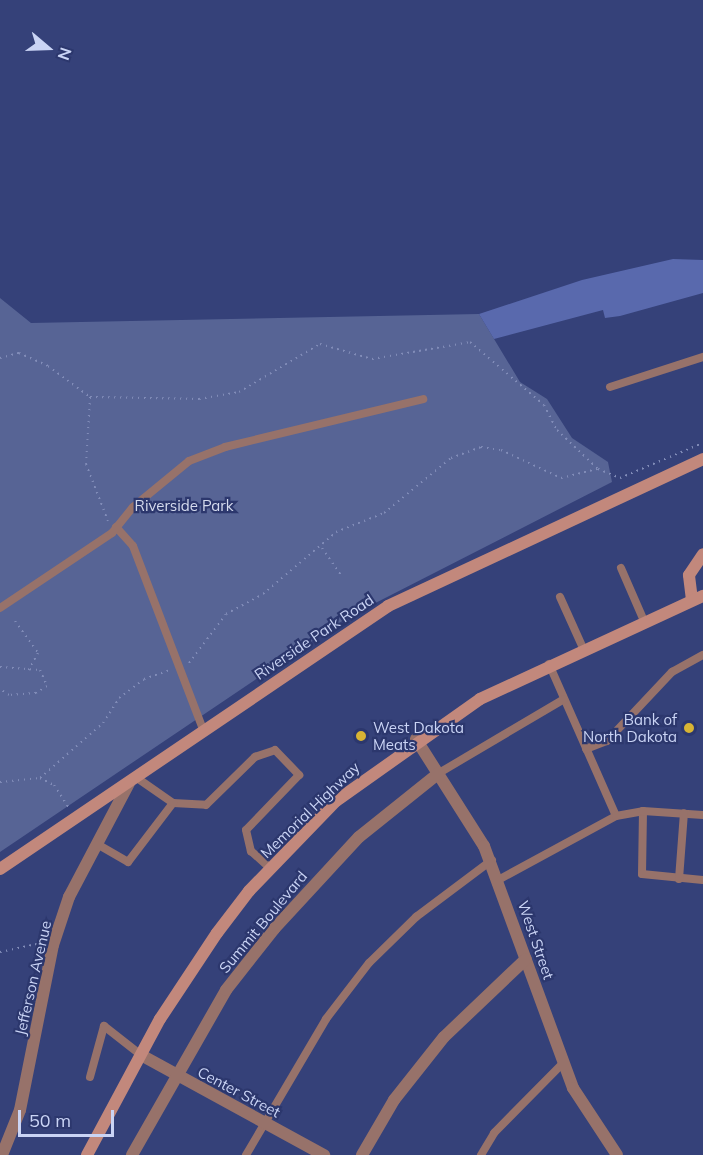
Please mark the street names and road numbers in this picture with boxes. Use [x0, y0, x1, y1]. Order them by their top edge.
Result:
street label: Riverside Park Road [251, 590, 377, 684]
street label: Memorial Highway [257, 758, 363, 862]
street label: Summit Boulevard [215, 867, 311, 977]
street label: West Street [514, 898, 558, 982]
street label: Jefferson Avenue [11, 919, 55, 1037]
street label: Center Street [195, 1063, 283, 1121]

